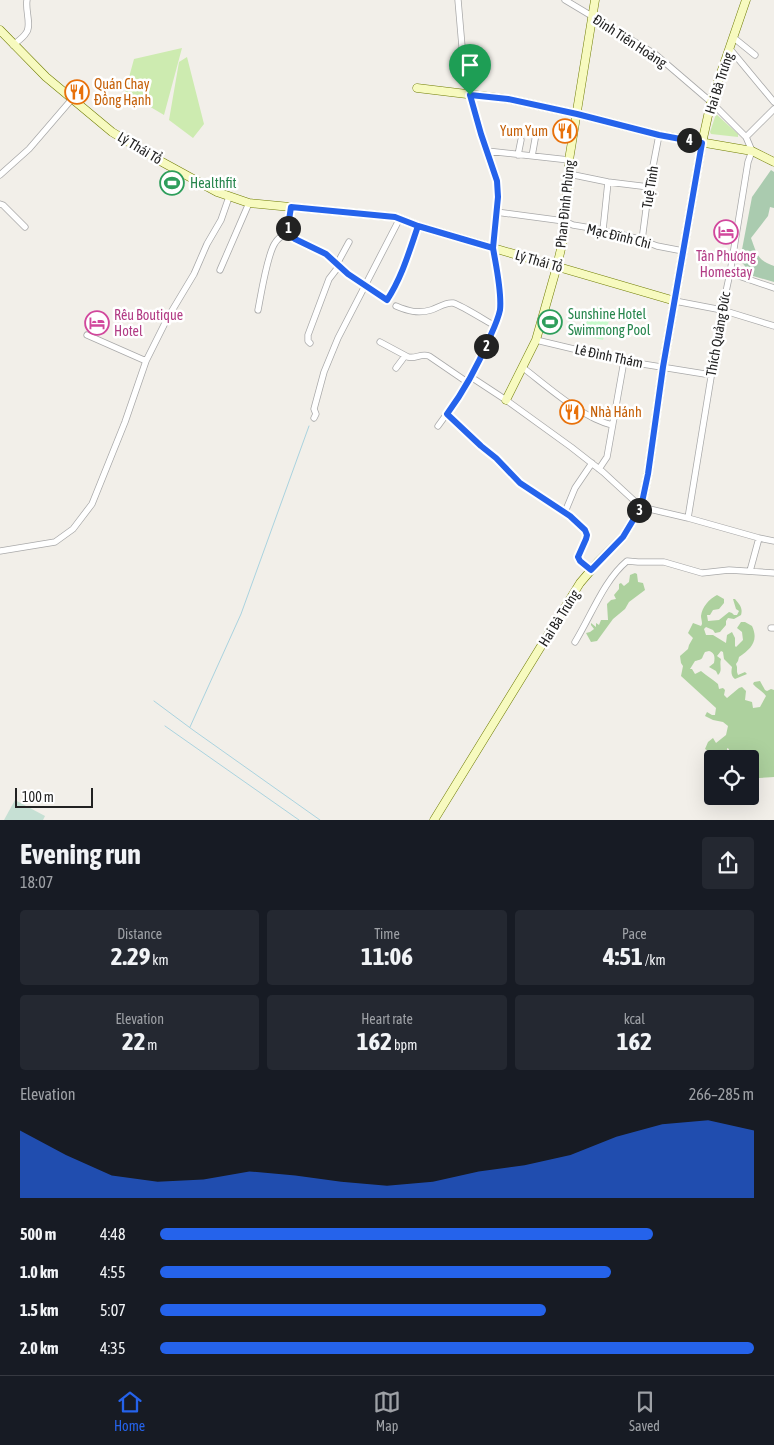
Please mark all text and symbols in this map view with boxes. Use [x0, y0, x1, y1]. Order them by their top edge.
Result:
street label: Đinh Tiên Hoàng [590, 11, 670, 71]
pin [449, 44, 491, 95]
street label: Hai Bà Trưng [702, 50, 736, 116]
icon: arrive [456, 51, 484, 79]
place label: Quán Chay Đồng Hạnh [94, 76, 151, 108]
restaurant icon: Quán Chay Đồng Hạnh [64, 79, 90, 105]
restaurant icon: Yum Yum [552, 118, 578, 144]
place label: Yum Yum [500, 123, 548, 139]
street label: Lý Thái Tổ [115, 128, 166, 167]
pin: 4 [676, 128, 702, 152]
text: 4 [686, 132, 693, 148]
street label: Phan Đình Phùng [552, 159, 578, 249]
street label: Tuệ Tĩnh [639, 164, 661, 210]
sports icon: Healthfit [159, 170, 185, 196]
place label: Healthfit [190, 175, 237, 191]
pin: 1 [276, 216, 300, 240]
hotel icon: Tân Phương Homestay [713, 219, 739, 245]
text: 1 [285, 220, 292, 236]
street label: Mạc Đĩnh Chi [585, 220, 653, 252]
street label: Lý Thái Tổ [513, 246, 565, 275]
place label: Tân Phương Homestay [696, 248, 756, 280]
street label: Thích Quảng Đức [703, 290, 733, 378]
place label: Sunshine Hotel Swimmong Pool [568, 306, 651, 338]
place label: Rêu Boutique Hotel [114, 307, 183, 339]
sports icon: Sunshine Hotel Swimmong Pool [537, 309, 563, 335]
hotel icon: Rêu Boutique Hotel [84, 310, 110, 336]
pin: 2 [474, 334, 498, 358]
text: 2 [483, 338, 490, 354]
street label: Lê Đình Thám [573, 341, 645, 371]
restaurant icon: Nhà Hánh [559, 399, 585, 425]
place label: Nhà Hánh [590, 404, 642, 420]
pin: 3 [626, 498, 652, 522]
text: 3 [636, 502, 643, 518]
street label: Hai Bà Trưng [535, 587, 583, 649]
map controls [704, 750, 759, 805]
button: locate [704, 750, 759, 805]
scale bar [15, 785, 92, 808]
text: 100 m [22, 789, 54, 805]
button: share [702, 837, 754, 889]
text: Evening run [20, 838, 141, 870]
text: 18:07 [20, 873, 53, 891]
text: Distance [117, 926, 162, 942]
text: Time [374, 926, 400, 942]
text: Pace [622, 926, 647, 942]
text: 2.29 [111, 942, 150, 970]
text: 11:06 [361, 942, 413, 970]
text: 4:51 [603, 942, 643, 970]
text: km [150, 952, 169, 968]
text: /km [643, 952, 666, 968]
text: Elevation [115, 1011, 164, 1027]
text: Heart rate [361, 1011, 413, 1027]
text: kcal [624, 1011, 645, 1027]
text: 22 [122, 1027, 145, 1055]
text: 162 [357, 1027, 392, 1055]
text: 162 [617, 1027, 652, 1055]
text: m [145, 1037, 157, 1053]
text: bpm [392, 1037, 417, 1053]
text: Elevation [20, 1085, 75, 1103]
text: 266–285 m [689, 1085, 754, 1103]
text: 500 m [20, 1225, 56, 1243]
text: 4:48 [100, 1225, 125, 1243]
text: 1.0 km [20, 1263, 59, 1281]
text: 4:55 [100, 1263, 125, 1281]
text: 1.5 km [20, 1301, 59, 1319]
text: 5:07 [100, 1301, 126, 1319]
text: 2.0 km [20, 1339, 59, 1357]
text: 4:35 [100, 1339, 125, 1357]
tab: Home [114, 1388, 145, 1434]
tab: Map [373, 1388, 401, 1434]
tab: Saved [629, 1388, 660, 1434]

